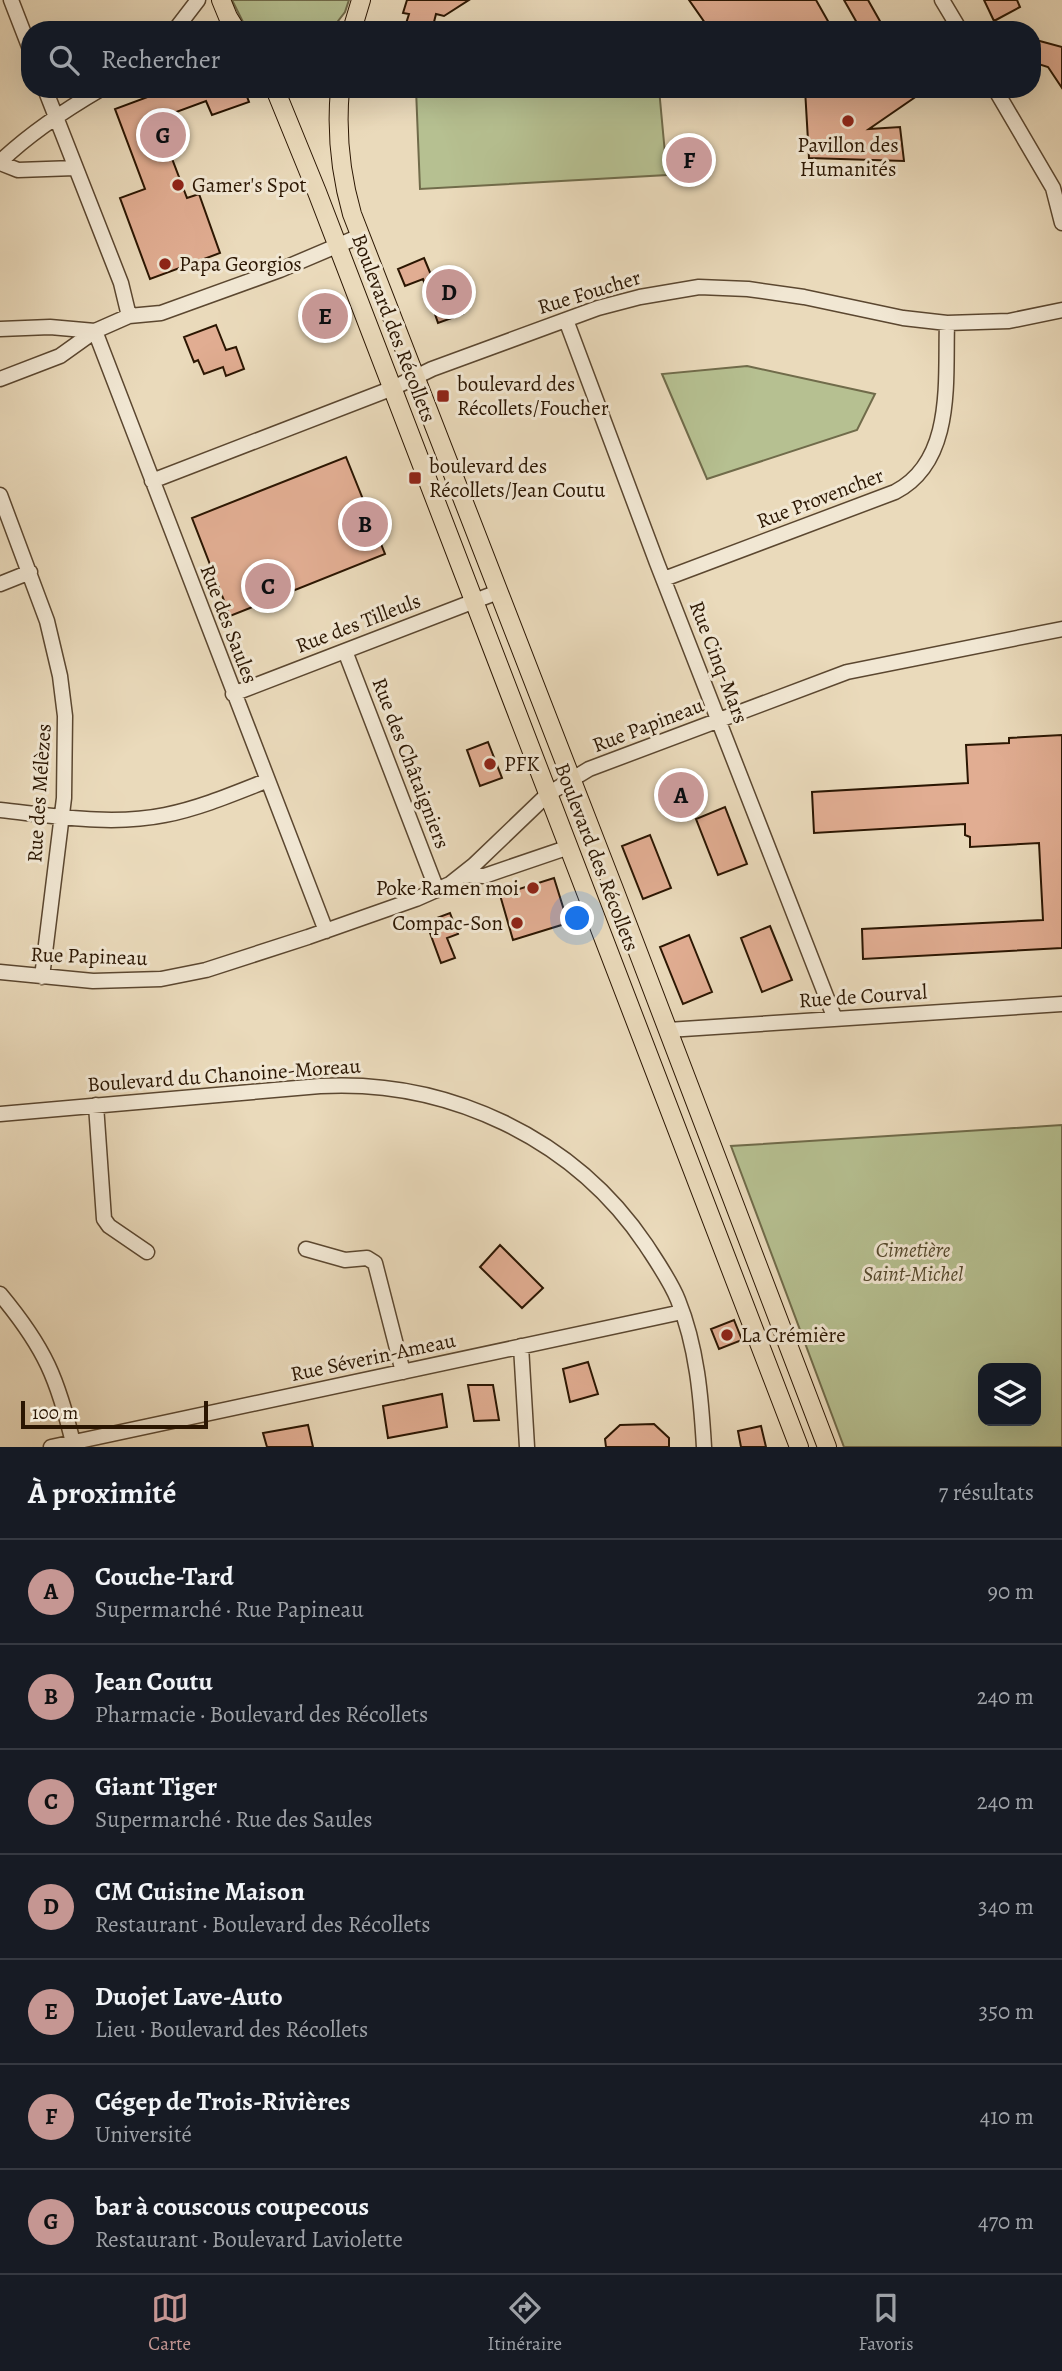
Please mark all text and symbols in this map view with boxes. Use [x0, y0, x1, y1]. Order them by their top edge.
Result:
search box [21, 21, 1041, 98]
icon: search [45, 41, 83, 79]
text: Rechercher [101, 42, 221, 77]
pin: G [140, 109, 186, 161]
marker: Pavillon des Humanités [840, 113, 856, 129]
place label: Pavillon des Humanités [797, 131, 899, 183]
pin: F [666, 134, 712, 186]
place label: Gamer's Spot [192, 171, 306, 199]
marker: Gamer's Spot [170, 177, 186, 193]
street label: Boulevard des Récollets [345, 230, 443, 426]
place label: Papa Georgios [179, 250, 302, 278]
marker: Papa Georgios [157, 256, 173, 272]
street label: Rue Foucher [534, 263, 644, 321]
pin: D [426, 266, 472, 318]
pin: E [302, 290, 348, 342]
place label: boulevard des Récollets/Foucher [457, 370, 609, 422]
marker: boulevard des Récollets/Foucher [435, 388, 451, 404]
place label: boulevard des Récollets/Jean Coutu [429, 452, 606, 504]
street label: Rue Provencher [752, 461, 888, 535]
marker: boulevard des Récollets/Jean Coutu [407, 470, 423, 486]
pin: B [342, 498, 388, 550]
pin: C [245, 560, 291, 612]
street label: Rue des Saules [193, 561, 265, 687]
street label: Rue des Tilleuls [291, 586, 425, 660]
street label: Rue Cinq-Mars [683, 597, 755, 727]
street label: Rue des Châtaigniers [365, 673, 457, 853]
street label: Rue Papineau [588, 691, 708, 759]
street label: Rue des Mélèzes [20, 723, 58, 863]
place label: PFK [504, 750, 540, 778]
marker: PFK [482, 756, 498, 772]
street label: Boulevard des Récollets [548, 759, 646, 955]
pin: A [658, 769, 704, 821]
place label: Poke Ramen moi [376, 874, 519, 902]
marker: Poke Ramen moi [525, 880, 541, 896]
your location [560, 901, 594, 935]
place label: Compac-Son [392, 909, 503, 937]
marker: Compac-Son [509, 915, 525, 931]
street label: Rue Papineau [30, 940, 149, 972]
street label: Rue de Courval [798, 978, 928, 1014]
street label: Boulevard du Chanoine-Moreau [86, 1051, 362, 1099]
park label: Cimetière Saint-Michel [863, 1236, 964, 1288]
place label: La Crémière [741, 1321, 846, 1349]
street label: Rue Séverin-Ameau [288, 1326, 459, 1388]
marker: La Crémière [719, 1327, 735, 1343]
map controls [978, 1363, 1041, 1426]
button: layers [978, 1363, 1041, 1426]
scale bar [21, 1398, 208, 1430]
text: 100 m [32, 1400, 78, 1426]
text: À proximité [28, 1473, 176, 1513]
text: 7 résultats [938, 1477, 1034, 1508]
text: Couche-Tard [95, 1559, 234, 1594]
text: A [44, 1576, 58, 1607]
text: 90 m [988, 1576, 1034, 1607]
text: Supermarché · Rue Papineau [95, 1594, 364, 1625]
text: Jean Coutu [95, 1664, 213, 1699]
text: B [44, 1681, 58, 1712]
text: 240 m [977, 1681, 1034, 1712]
text: Pharmacie · Boulevard des Récollets [95, 1699, 428, 1730]
text: Giant Tiger [95, 1769, 217, 1804]
text: C [44, 1786, 58, 1817]
text: 240 m [977, 1786, 1034, 1817]
text: Supermarché · Rue des Saules [95, 1804, 373, 1835]
text: CM Cuisine Maison [95, 1874, 305, 1909]
text: D [43, 1891, 59, 1922]
text: 340 m [978, 1891, 1034, 1922]
text: Restaurant · Boulevard des Récollets [95, 1909, 431, 1940]
text: Duojet Lave-Auto [95, 1979, 283, 2014]
text: E [44, 1996, 58, 2027]
text: 350 m [979, 1996, 1034, 2027]
text: Lieu · Boulevard des Récollets [95, 2014, 368, 2045]
text: Cégep de Trois-Rivières [95, 2084, 350, 2119]
text: F [45, 2101, 57, 2132]
text: 410 m [980, 2101, 1034, 2132]
text: Université [95, 2119, 192, 2150]
text: bar à couscous coupecous [95, 2189, 369, 2224]
text: G [43, 2206, 59, 2237]
text: 470 m [978, 2206, 1034, 2237]
text: Restaurant · Boulevard Laviolette [95, 2224, 403, 2255]
tab: Carte [148, 2289, 191, 2357]
tab: Itinéraire [488, 2289, 562, 2357]
tab: Favoris [858, 2289, 914, 2357]

